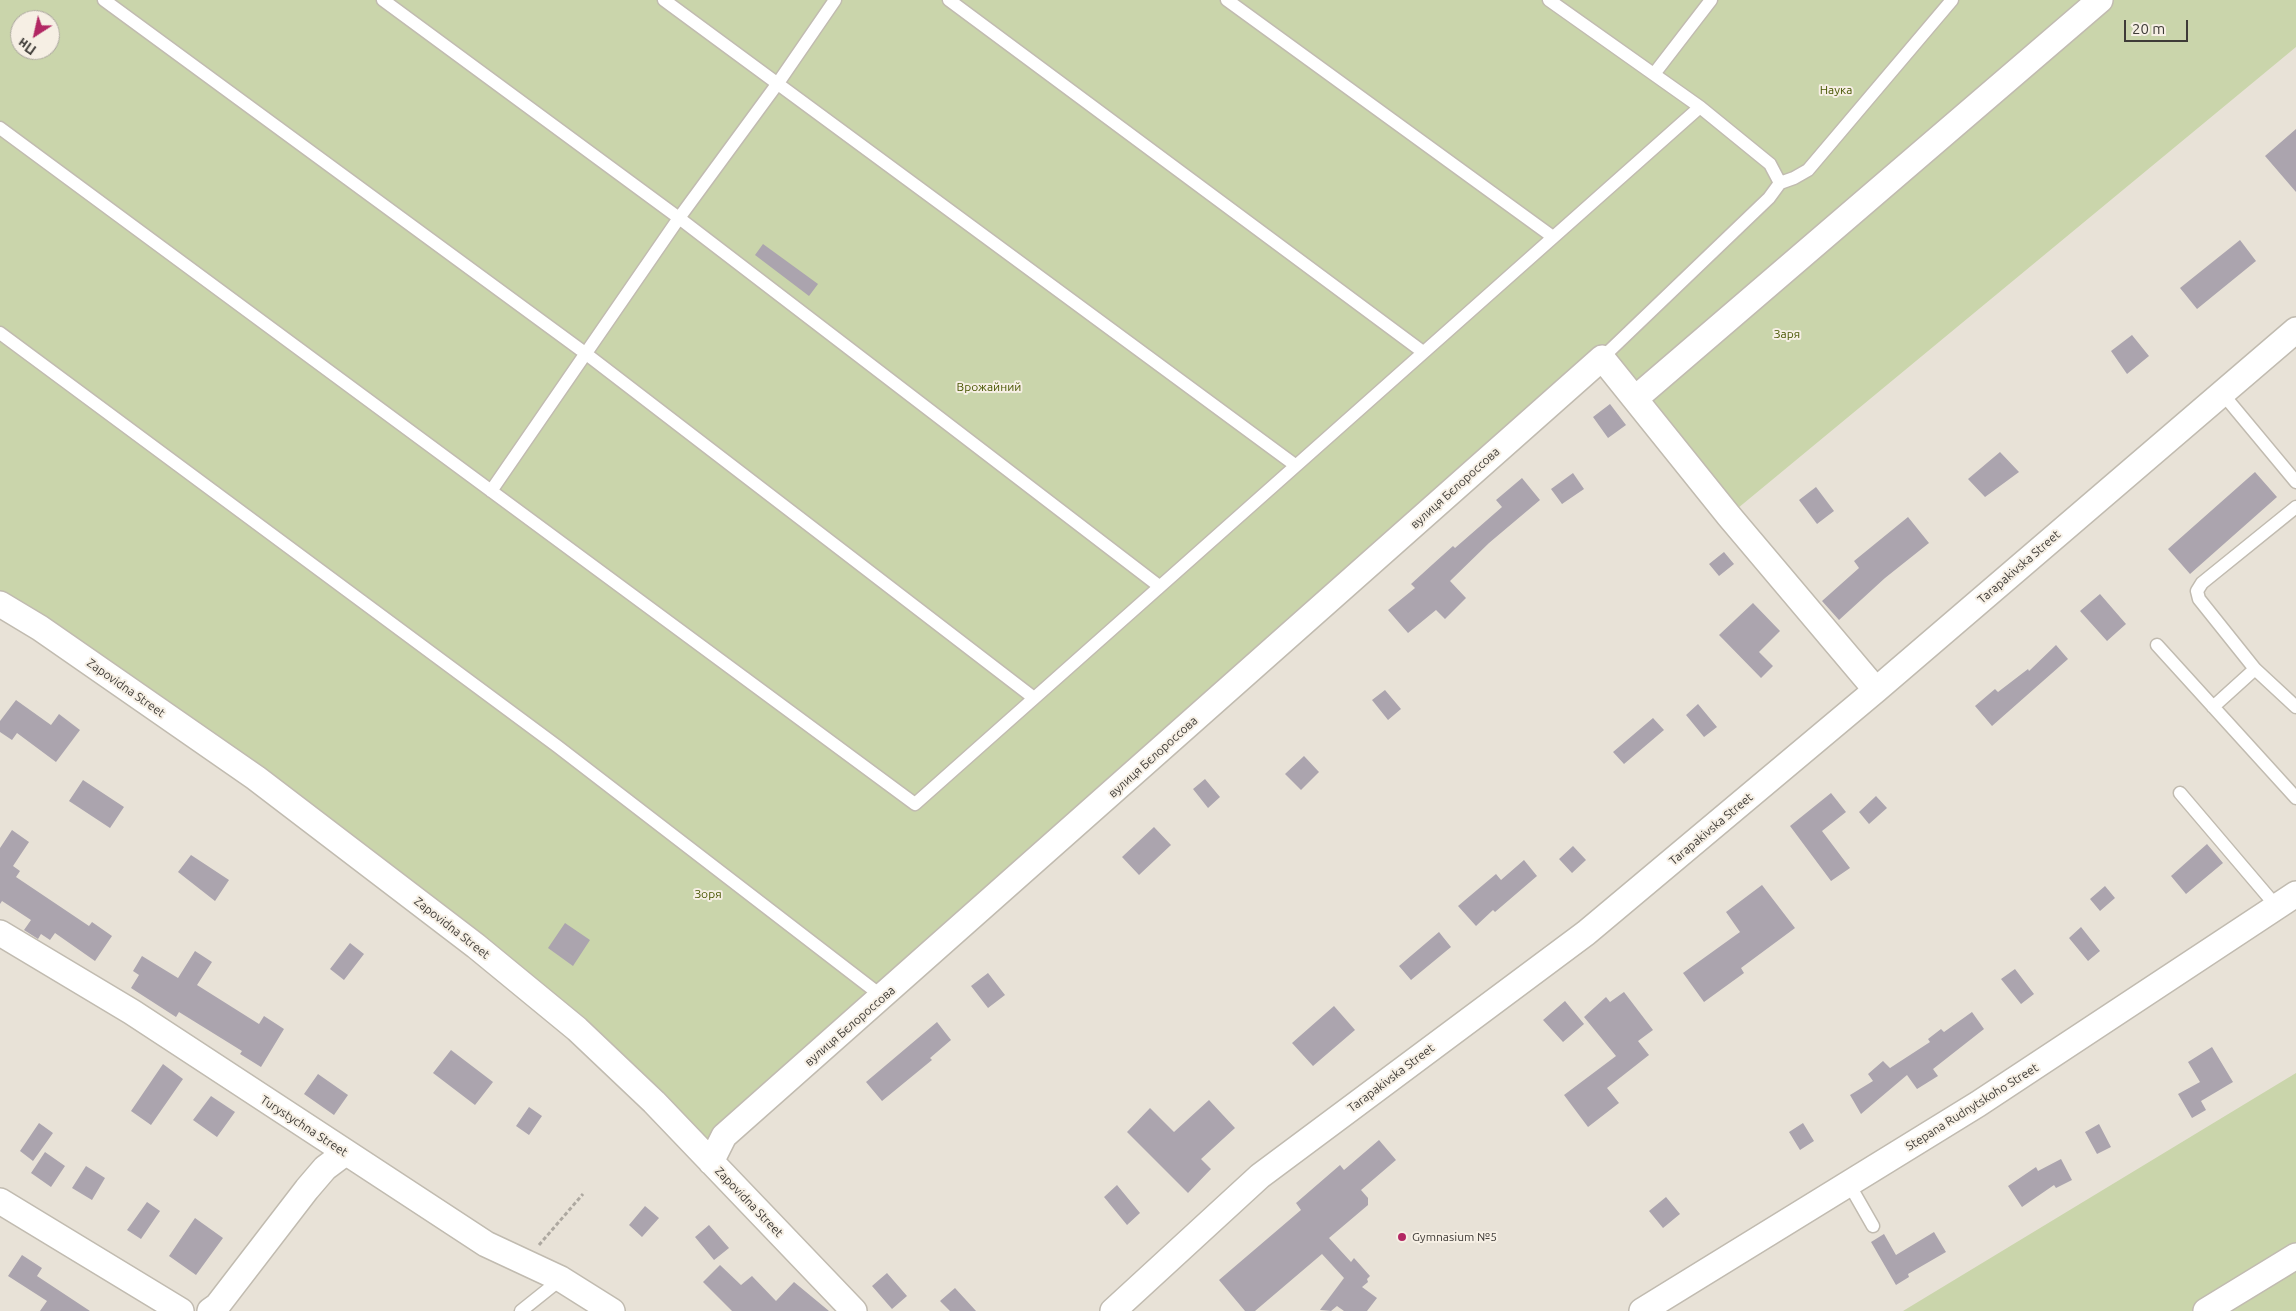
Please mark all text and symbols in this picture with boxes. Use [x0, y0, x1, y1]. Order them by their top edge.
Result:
north arrow [10, 10, 60, 60]
scale bar [2126, 10, 2190, 42]
text: 20 m [2132, 20, 2165, 37]
text: Пн [15, 35, 39, 58]
park label: Наука [1820, 83, 1852, 97]
park label: Заря [1774, 327, 1800, 341]
park label: Врожайний [957, 380, 1021, 394]
street label: вулиця Бєлороссова [1408, 444, 1502, 532]
street label: Tarapakivska Street [1975, 527, 2063, 607]
street label: Zapovidna Street [84, 656, 168, 720]
street label: вулиця Бєлороссова [1106, 713, 1200, 801]
street label: Tarapakivska Street [1666, 790, 1756, 868]
park label: Зоря [694, 887, 722, 901]
street label: Zapovidna Street [411, 894, 493, 962]
street label: вулиця Бєлороссова [802, 983, 898, 1069]
street label: Tarapakivska Street [1345, 1041, 1437, 1115]
street label: Stepana Rudnytskoho Street [1903, 1060, 2041, 1154]
street label: Turystychna Street [258, 1092, 350, 1160]
street label: Zapovidna Street [712, 1164, 786, 1240]
place label: Gymnasium №5 [1412, 1230, 1497, 1244]
marker: Gymnasium №5 [1396, 1231, 1408, 1243]

